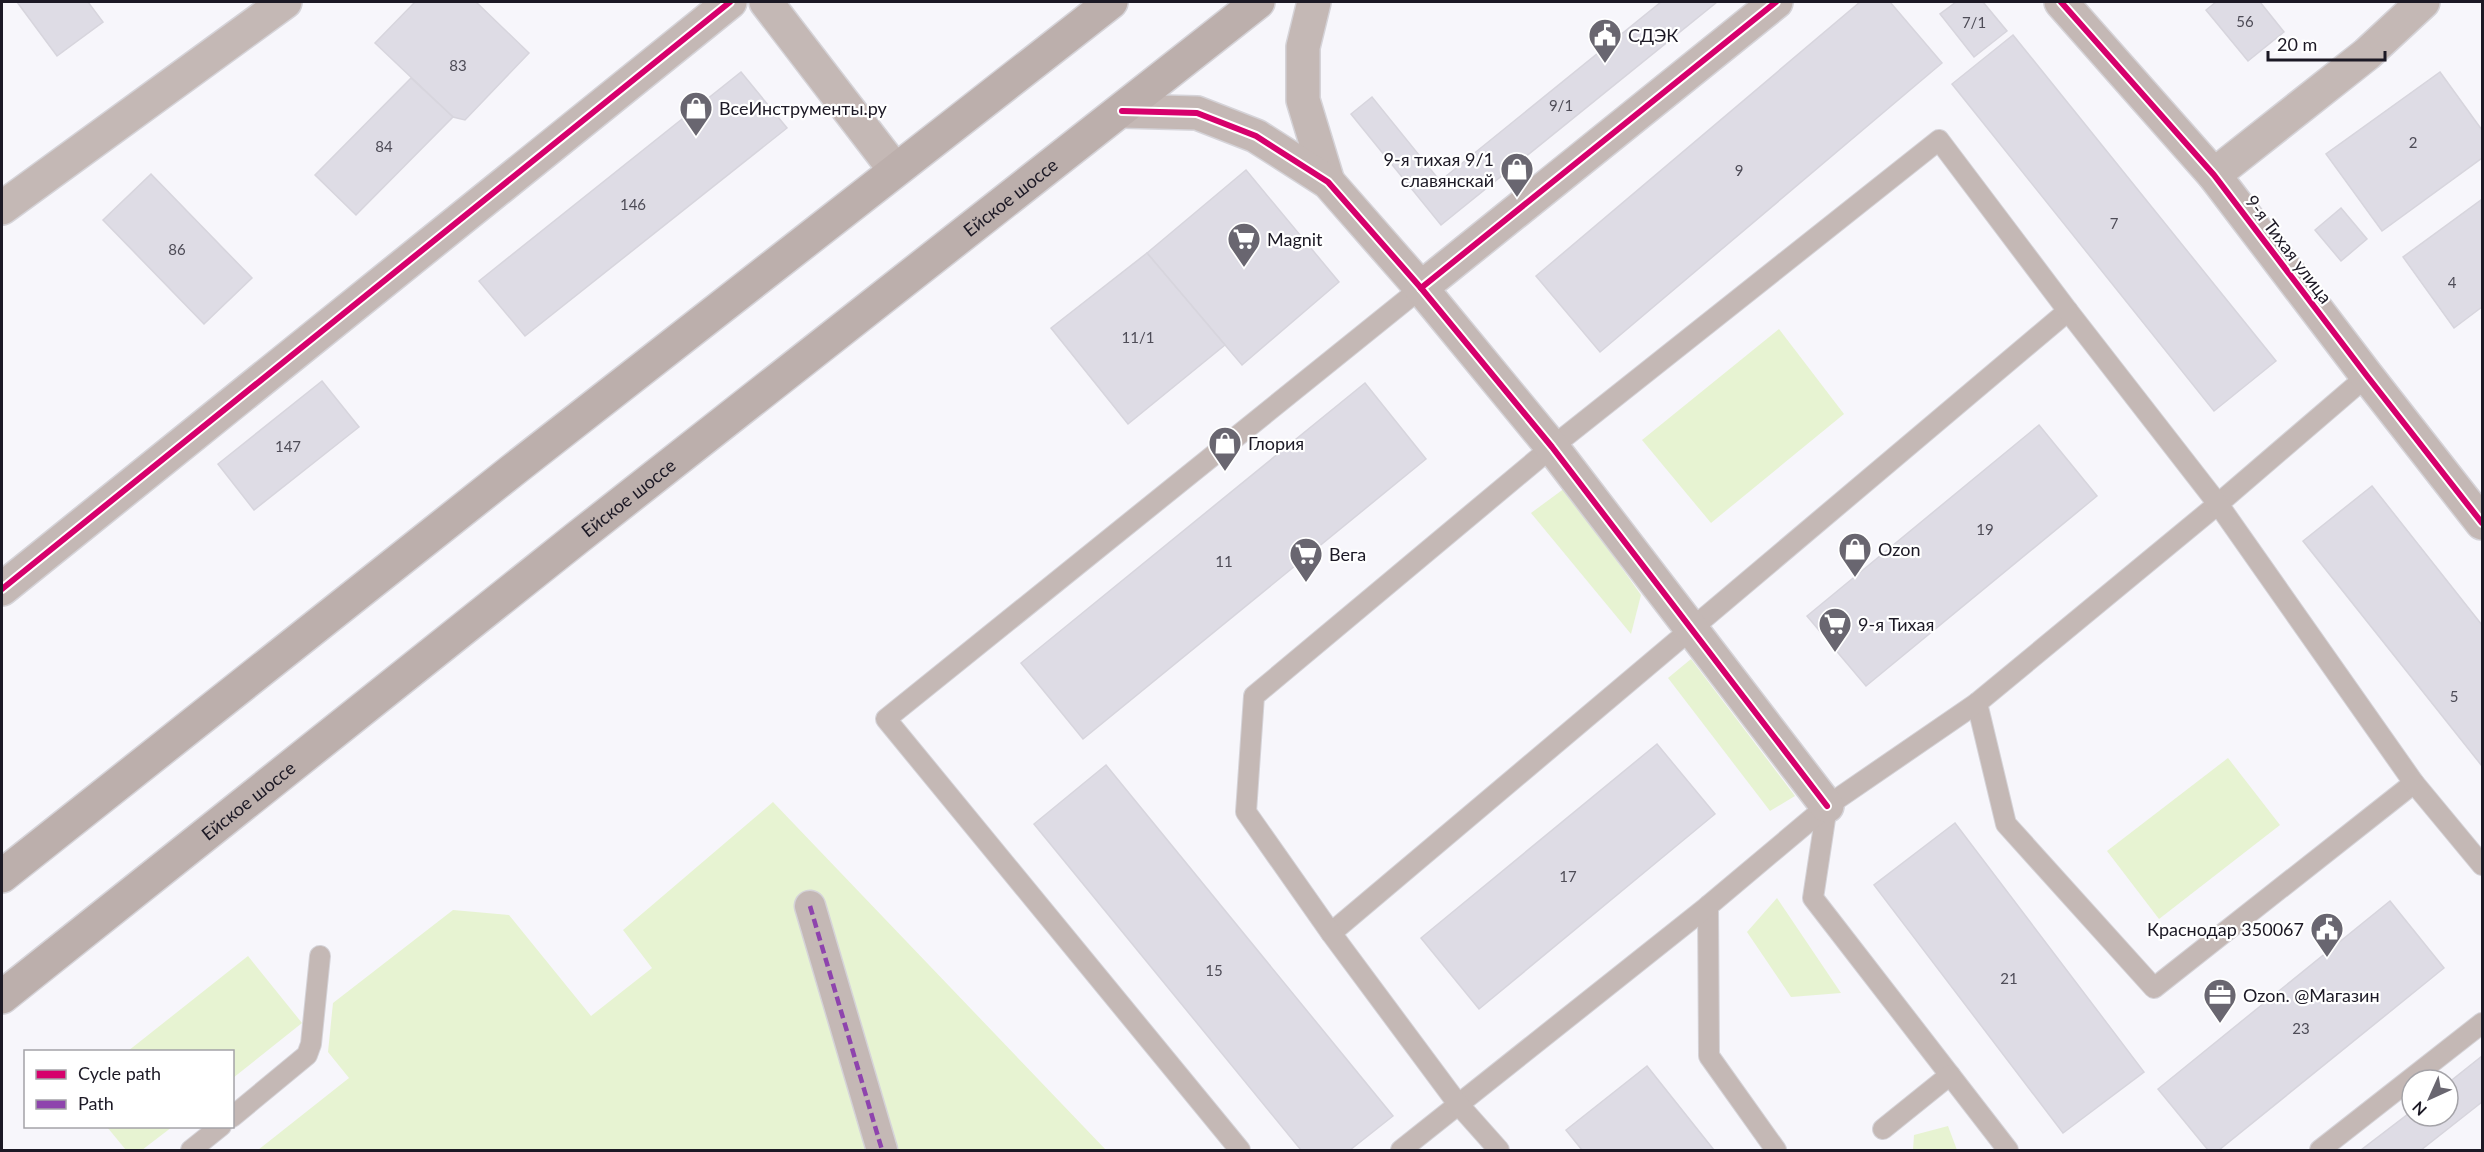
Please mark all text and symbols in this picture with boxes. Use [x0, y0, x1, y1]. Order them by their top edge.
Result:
house number: 56 [2236, 12, 2254, 30]
house number: 7/1 [1962, 13, 1986, 31]
public building icon: СДЭК [1587, 17, 1623, 64]
place label: СДЭК [1628, 24, 1678, 46]
scale bar [2268, 24, 2385, 62]
text: 20 m [2277, 33, 2317, 55]
house number: 83 [449, 56, 467, 74]
shop icon: ВсеИнструменты.ру [678, 90, 714, 137]
house number: 9/1 [1549, 96, 1573, 114]
place label: ВсеИнструменты.ру [719, 97, 888, 119]
house number: 2 [2409, 133, 2417, 151]
house number: 84 [375, 137, 393, 155]
place label: 9-я тихая 9/1 славянскай [1384, 148, 1494, 191]
shop icon: 9-я тихая 9/1 славянскай [1499, 151, 1535, 198]
street label: Ейское шоссе [959, 153, 1062, 241]
house number: 9 [1735, 161, 1743, 179]
street label: 9-я Тихая улица [2241, 190, 2337, 308]
house number: 146 [620, 195, 646, 213]
house number: 7 [2110, 214, 2119, 232]
supermarket icon: Magnit [1226, 221, 1262, 268]
place label: Magnit [1267, 228, 1323, 250]
house number: 86 [168, 240, 186, 258]
house number: 4 [2448, 273, 2457, 291]
house number: 11/1 [1122, 328, 1154, 346]
shop icon: Глория [1207, 425, 1243, 472]
place label: Глория [1248, 432, 1304, 454]
house number: 147 [275, 437, 301, 455]
street label: Ейское шоссе [577, 454, 680, 541]
house number: 19 [1976, 520, 1994, 538]
shop icon: Ozon [1837, 531, 1873, 578]
supermarket icon: Вега [1288, 536, 1324, 583]
place label: Ozon [1878, 538, 1920, 560]
place label: Вега [1329, 543, 1366, 565]
house number: 11 [1215, 552, 1233, 570]
supermarket icon: 9-я Тихая [1817, 606, 1853, 653]
place label: 9-я Тихая [1858, 613, 1934, 635]
house number: 5 [2450, 687, 2458, 705]
street label: Ейское шоссе [197, 756, 300, 845]
house number: 17 [1559, 867, 1577, 885]
public building icon: Краснодар 350067 [2309, 911, 2345, 958]
place label: Краснодар 350067 [2147, 918, 2304, 940]
house number: 15 [1205, 961, 1223, 979]
house number: 21 [2000, 969, 2018, 987]
office icon: Ozon. @Магазин [2202, 977, 2238, 1024]
place label: Ozon. @Магазин [2243, 984, 2380, 1006]
house number: 23 [2292, 1019, 2310, 1037]
legend [24, 1050, 234, 1128]
text: Cycle path [78, 1062, 161, 1084]
north arrow [2400, 1068, 2460, 1128]
text: Path [78, 1092, 114, 1114]
text: N [2408, 1098, 2430, 1120]

